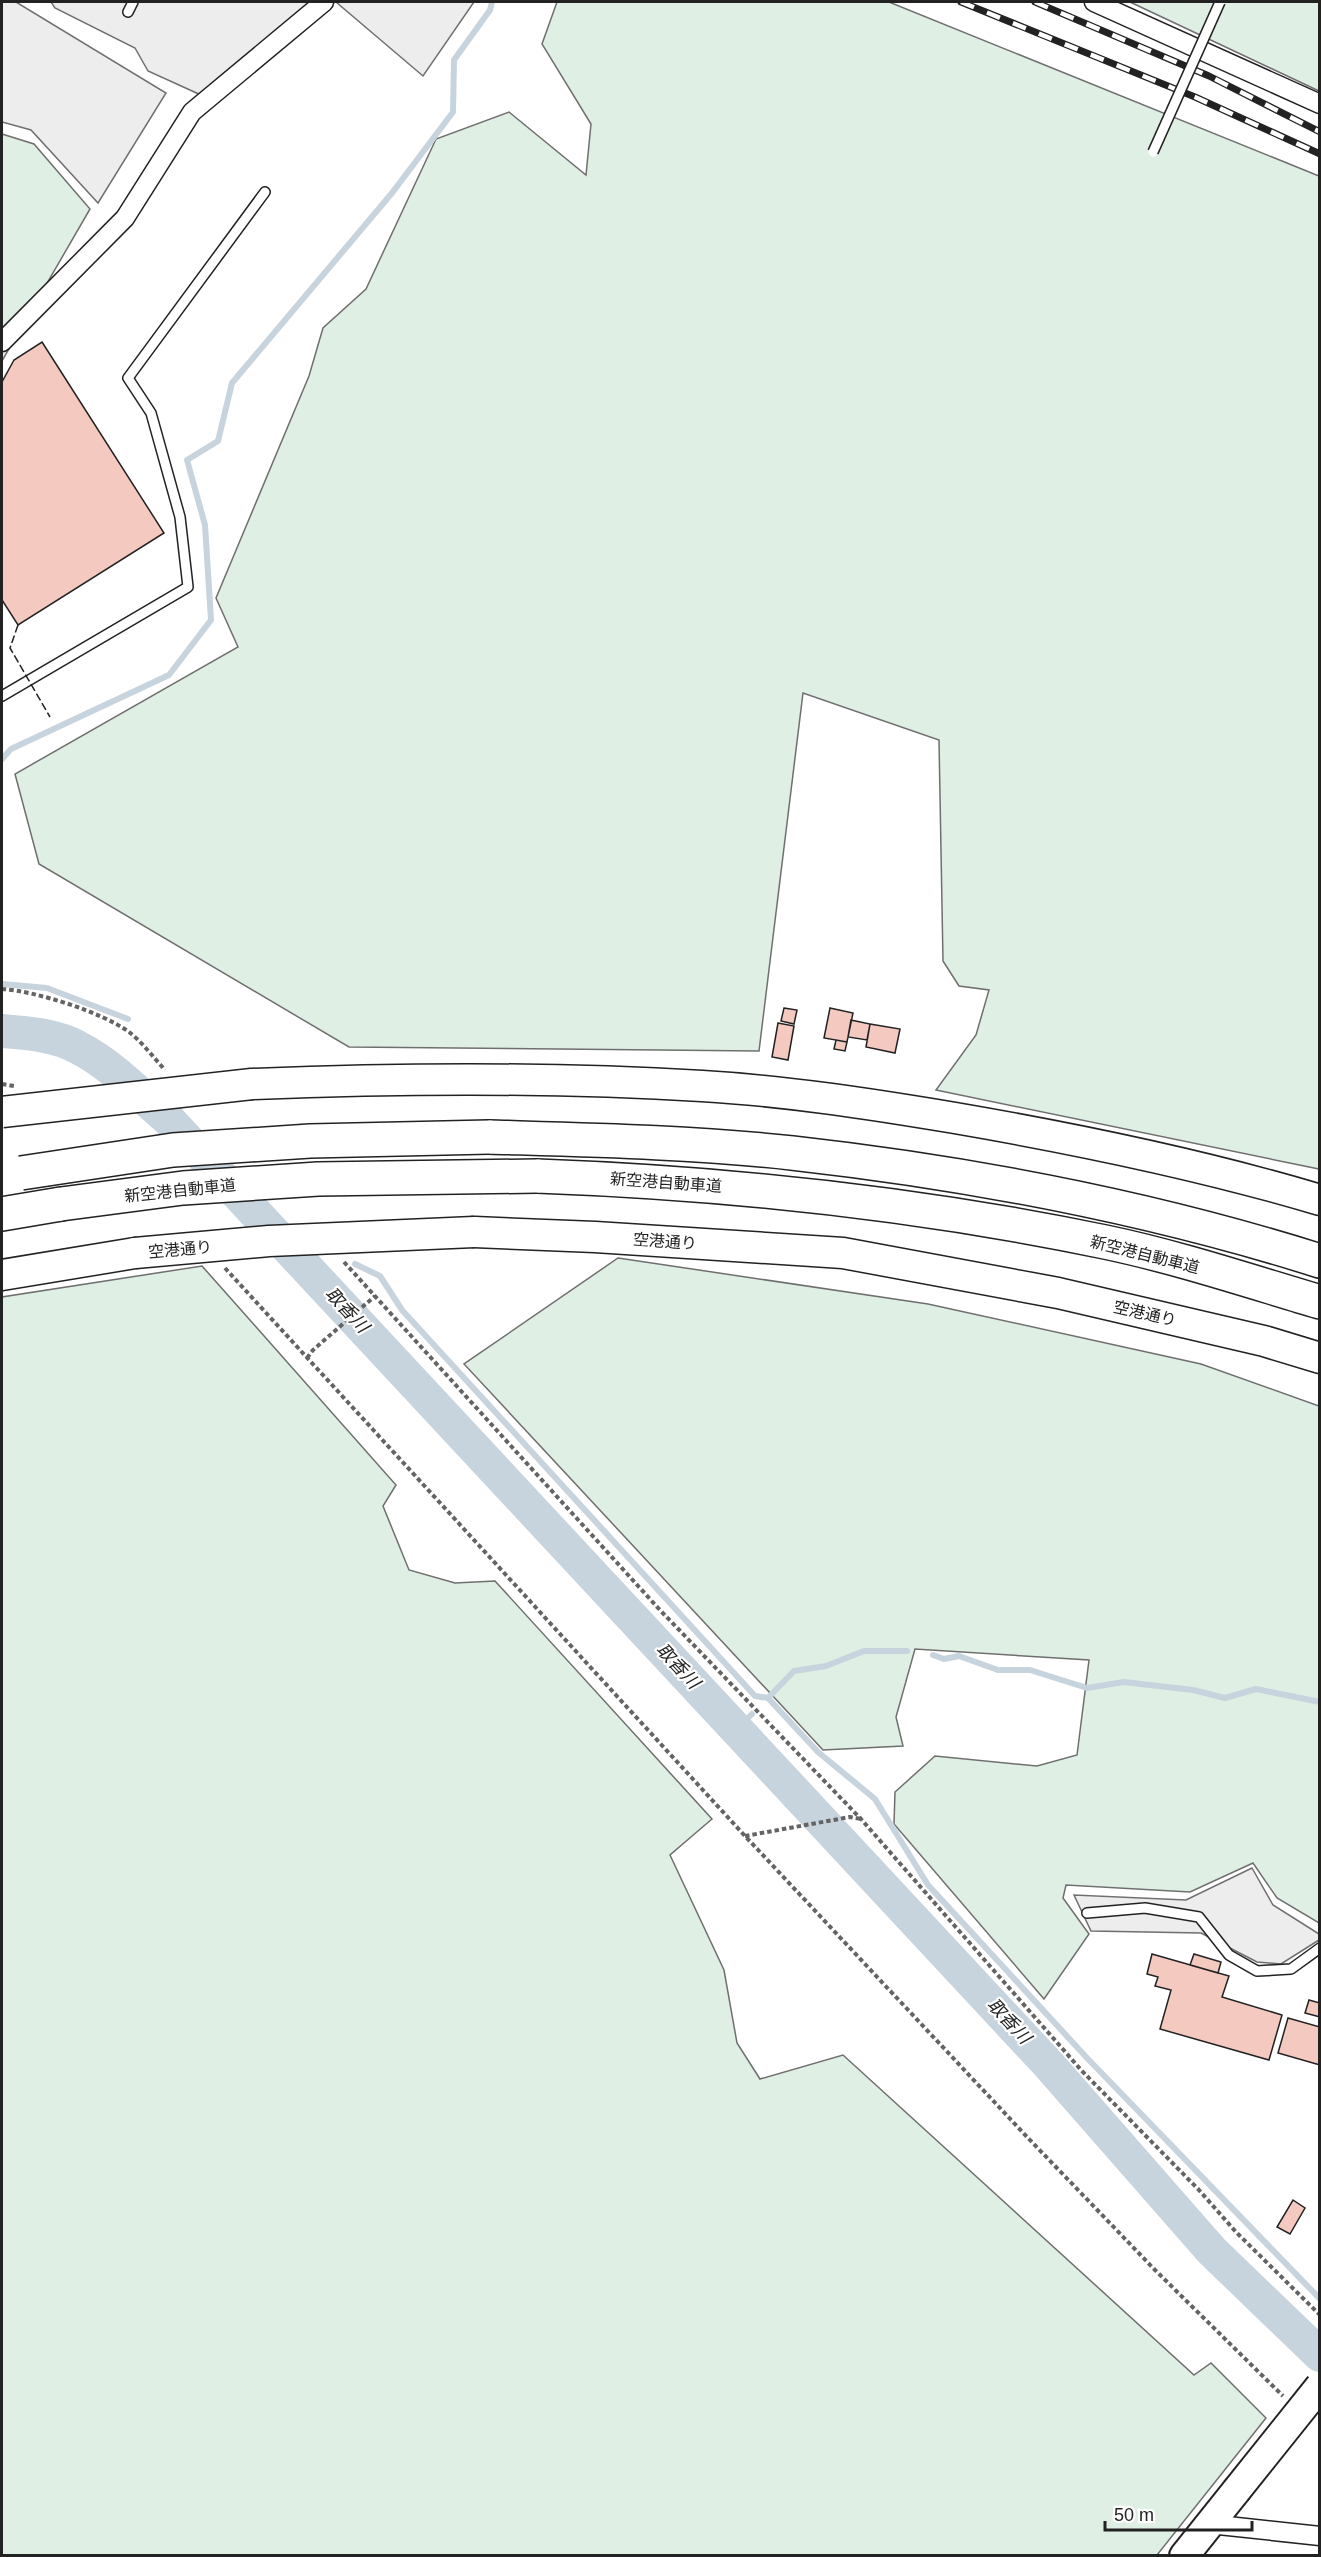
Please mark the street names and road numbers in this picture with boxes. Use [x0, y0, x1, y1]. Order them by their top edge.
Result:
street label: 新空港自動車道 [610, 1170, 722, 1195]
street label: 新空港自動車道 [123, 1176, 237, 1205]
street label: 空港通り [632, 1231, 697, 1252]
street label: 新空港自動車道 [1088, 1233, 1201, 1276]
street label: 空港通り [147, 1238, 213, 1261]
street label: 空港通り [1112, 1298, 1178, 1329]

